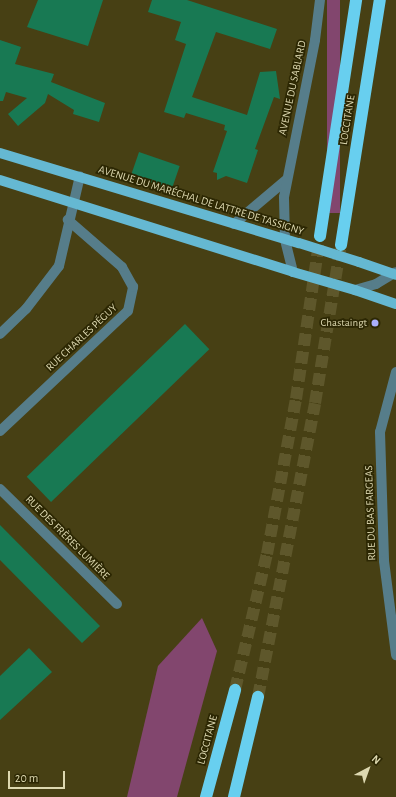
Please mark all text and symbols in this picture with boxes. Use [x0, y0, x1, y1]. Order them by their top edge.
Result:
street label: AVENUE DU SABLARD [277, 39, 309, 137]
street label: L'OCCITANE [338, 94, 358, 146]
street label: AVENUE DU MARÉCHAL DE LATTRE DE TASSIGNY [97, 163, 305, 239]
street label: RUE CHARLES PÉGUY [44, 302, 120, 374]
place label: Chastaingt [321, 316, 367, 330]
marker: Chastaingt [370, 318, 380, 328]
street label: RUE DU BAS FARGEAS [363, 465, 379, 561]
street label: RUE DES FRÈRES LUMIÈRE [22, 493, 112, 583]
street label: L'OCCITANE [195, 714, 221, 766]
north arrow [348, 749, 388, 789]
text: N [370, 753, 383, 766]
scale bar [10, 763, 67, 789]
text: 20 m [15, 772, 38, 784]

